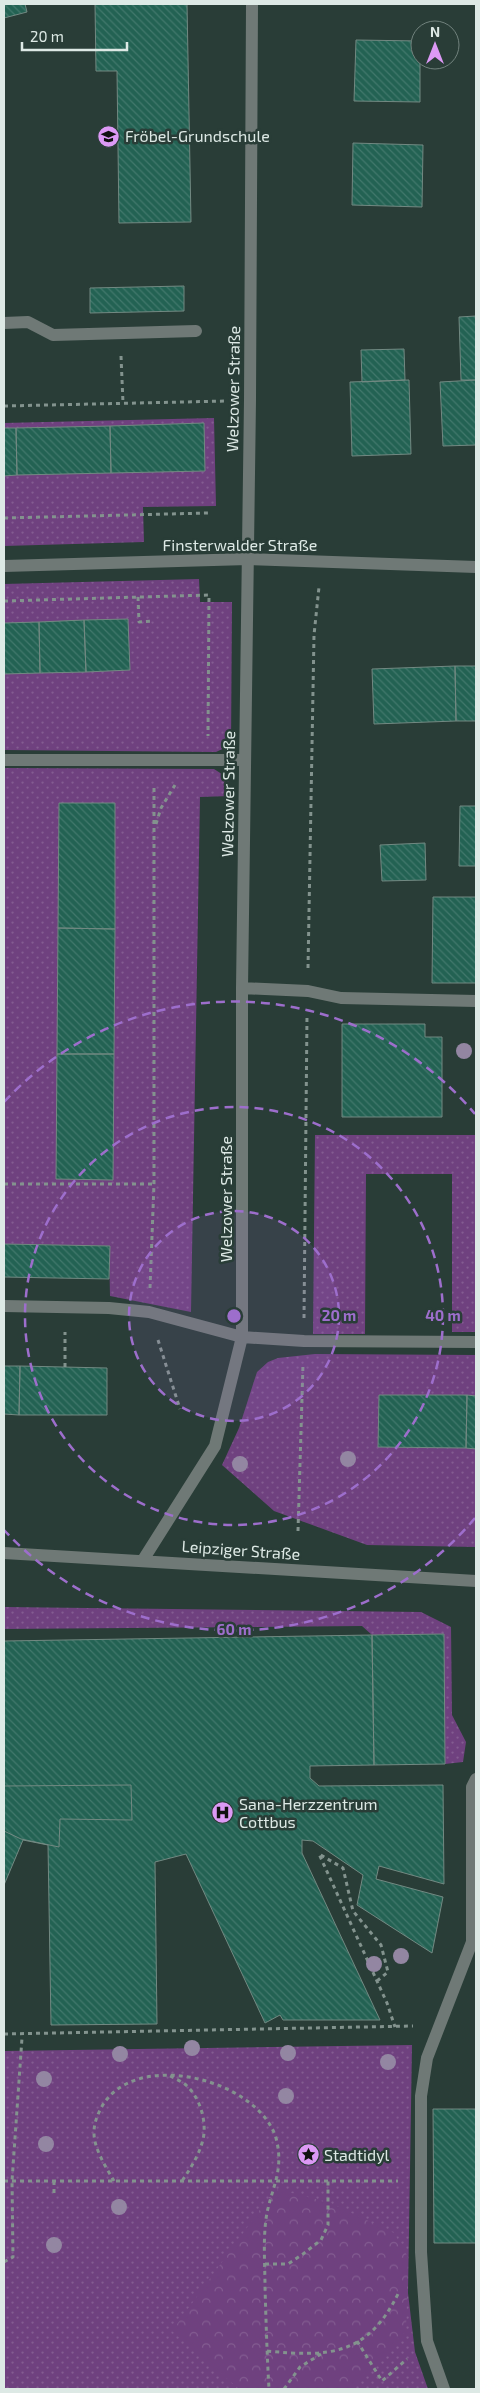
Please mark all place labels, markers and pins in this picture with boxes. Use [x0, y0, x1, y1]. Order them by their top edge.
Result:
school or university icon: Fröbel-Grundschule [97, 124, 121, 148]
place label: Fröbel-Grundschule [125, 126, 270, 145]
centre of rings [225, 1307, 243, 1325]
place label: Sana-Herzzentrum Cottbus [239, 1794, 378, 1831]
hospital icon: Sana-Herzzentrum Cottbus [211, 1801, 235, 1825]
place icon: Stadtidyl [296, 2143, 320, 2167]
place label: Stadtidyl [324, 2145, 390, 2164]

